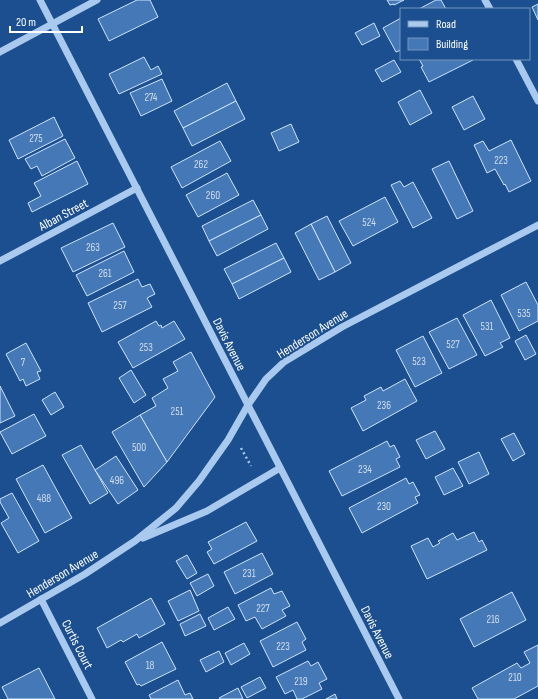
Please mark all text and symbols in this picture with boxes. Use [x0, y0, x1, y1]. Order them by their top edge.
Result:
scale bar [10, 8, 82, 34]
legend [400, 8, 530, 60]
text: 20 m [16, 15, 36, 30]
text: Road [436, 17, 456, 32]
text: Building [436, 37, 468, 52]
house number: 274 [145, 91, 158, 104]
house number: 275 [29, 132, 43, 145]
house number: 223 [494, 154, 508, 167]
house number: 262 [194, 158, 208, 171]
house number: 260 [206, 189, 220, 202]
street label: Alban Street [35, 195, 91, 235]
house number: 524 [362, 216, 376, 229]
house number: 263 [86, 241, 100, 254]
house number: 261 [98, 267, 112, 280]
house number: 257 [113, 299, 127, 312]
street label: Henderson Avenue [274, 306, 351, 362]
house number: 535 [517, 307, 531, 320]
street label: Davis Avenue [209, 315, 249, 374]
house number: 531 [481, 320, 494, 333]
house number: 527 [446, 338, 460, 351]
house number: 253 [139, 341, 153, 354]
house number: 523 [412, 355, 426, 368]
house number: 7 [21, 356, 26, 369]
house number: 236 [377, 399, 391, 412]
house number: 251 [171, 405, 184, 418]
house number: 500 [132, 441, 146, 454]
house number: 234 [358, 463, 372, 476]
house number: 496 [110, 474, 124, 487]
house number: 488 [37, 492, 51, 505]
house number: 230 [377, 500, 391, 513]
street label: Henderson Avenue [24, 546, 101, 602]
house number: 231 [242, 567, 256, 580]
house number: 227 [256, 602, 270, 615]
street label: Davis Avenue [357, 603, 397, 662]
house number: 216 [486, 613, 500, 626]
street label: Curtis Court [58, 617, 96, 672]
house number: 223 [276, 640, 290, 653]
house number: 18 [146, 659, 155, 672]
house number: 210 [508, 671, 522, 684]
house number: 219 [294, 675, 308, 688]

